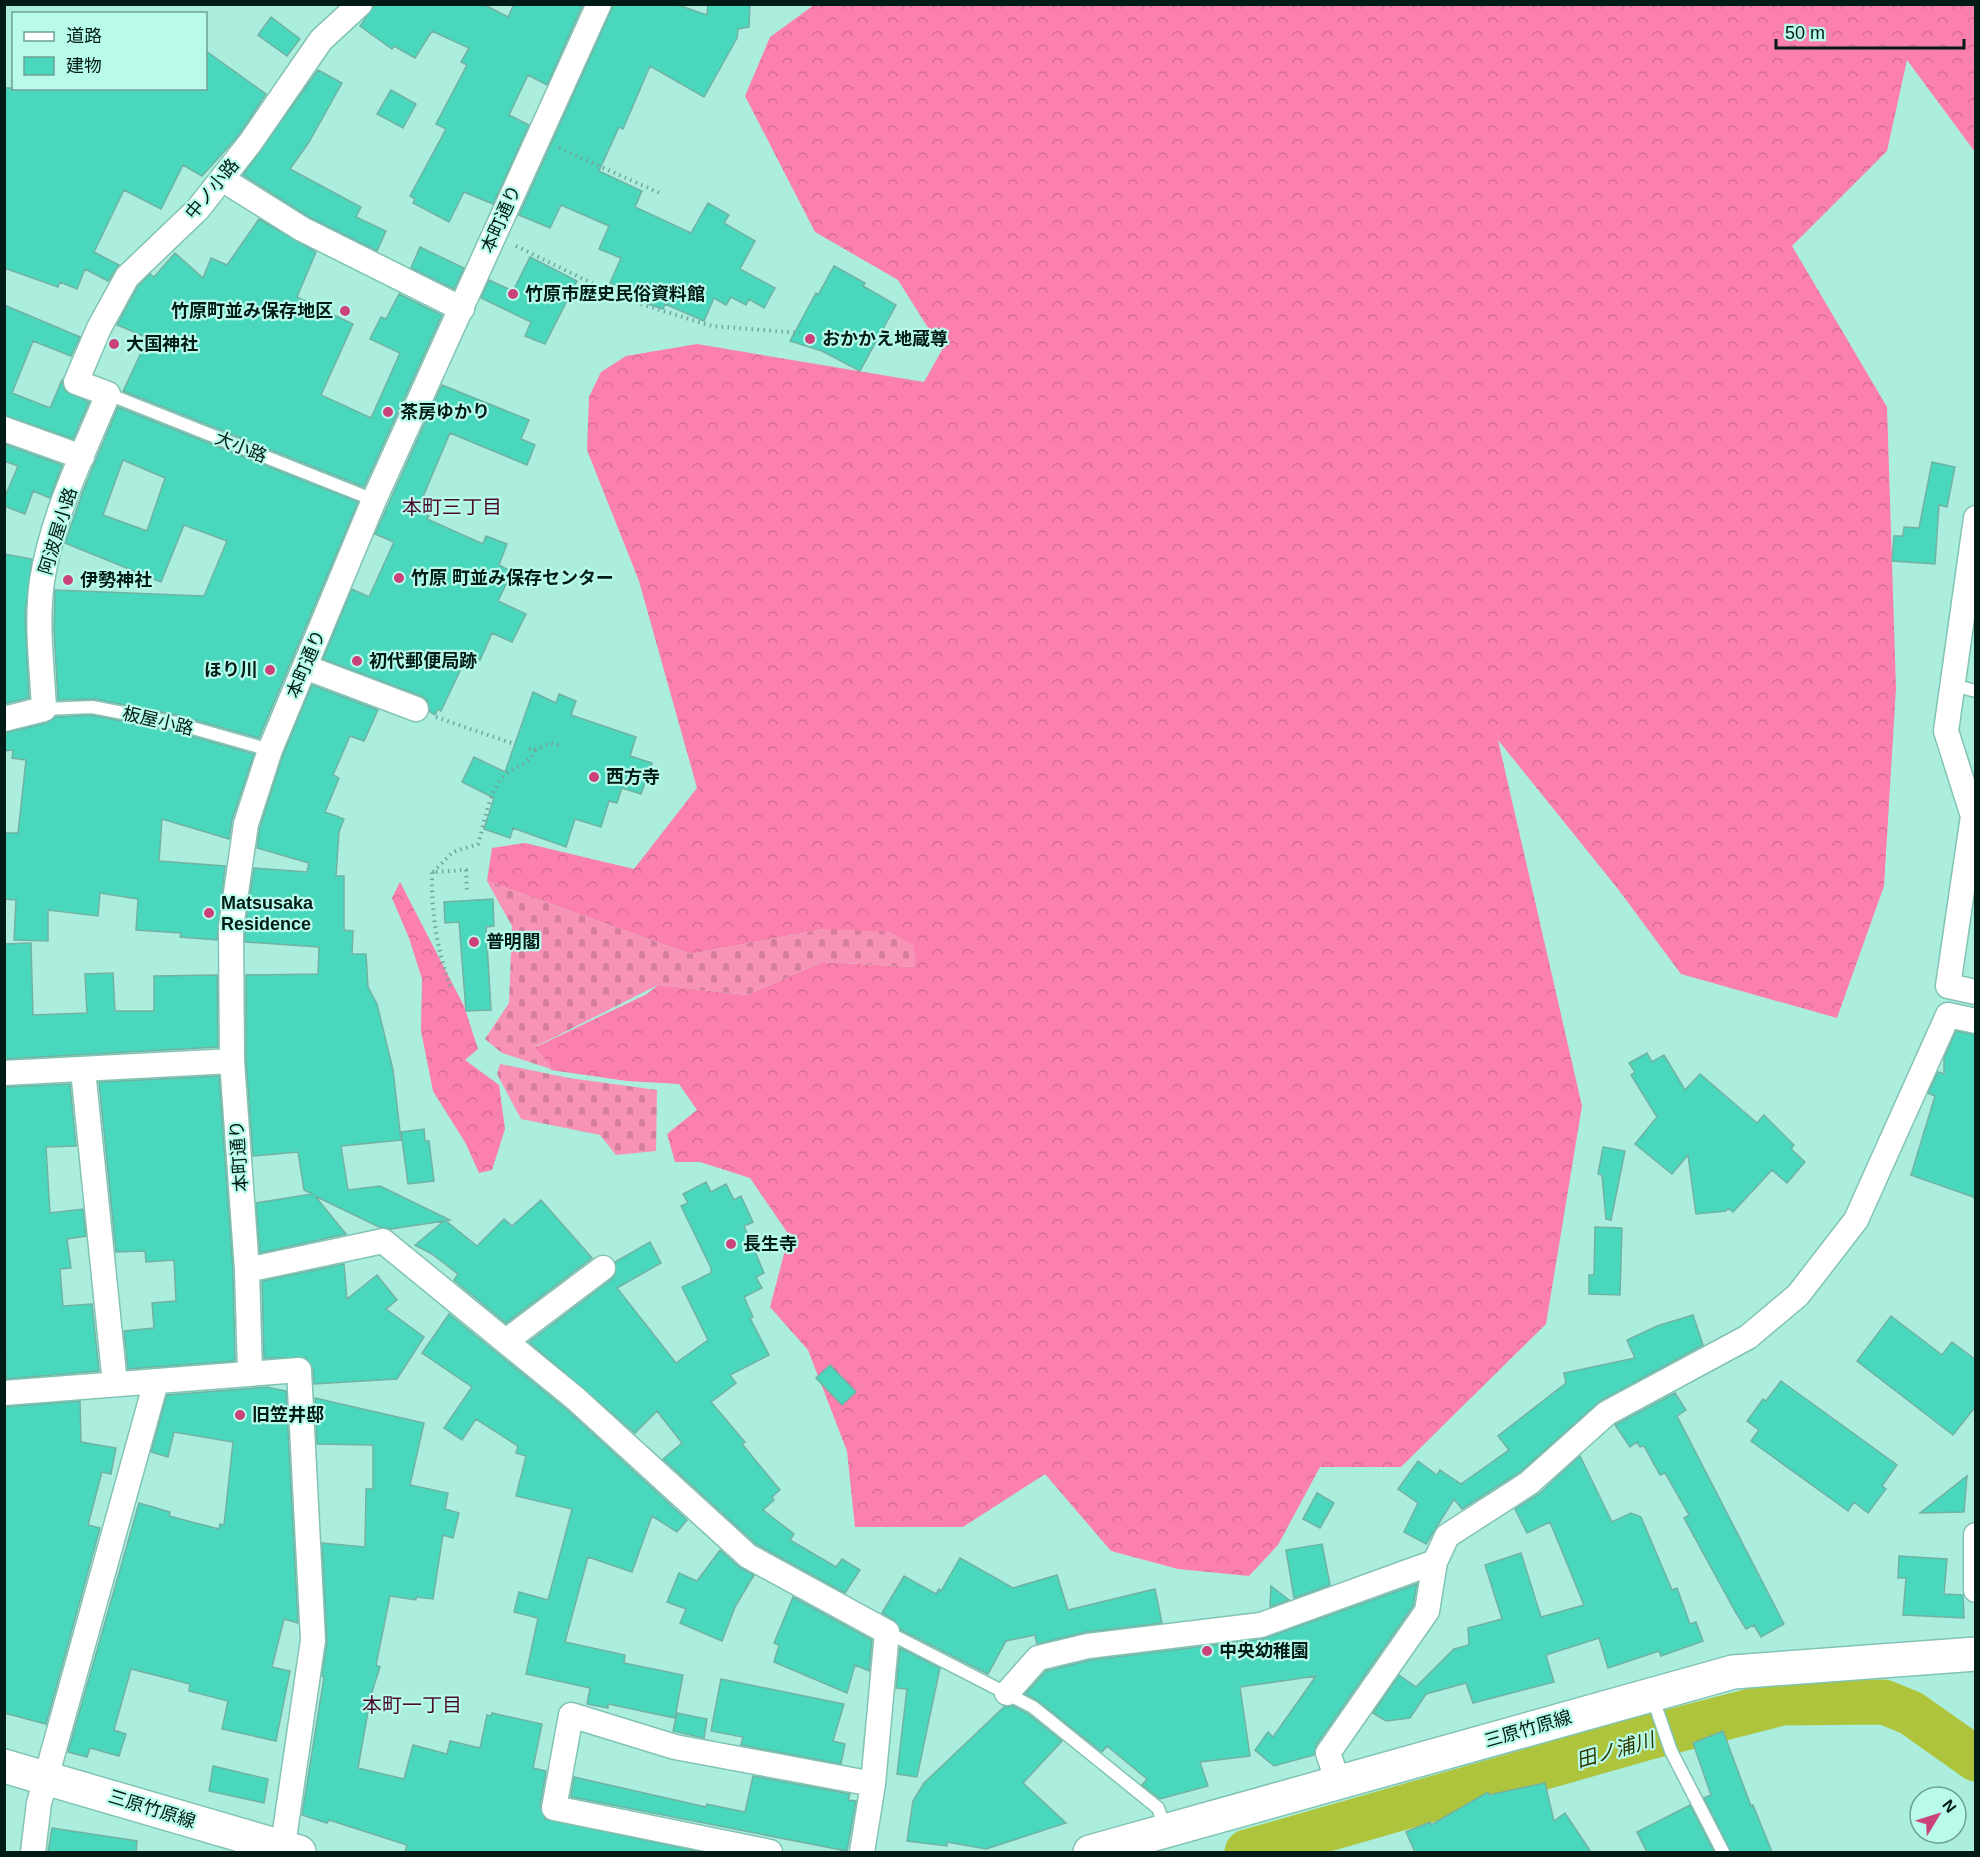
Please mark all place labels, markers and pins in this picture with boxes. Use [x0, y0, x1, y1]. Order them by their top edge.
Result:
place label: 竹原市歴史民俗資料館 [525, 284, 705, 304]
marker: 竹原市歴史民俗資料館 [506, 287, 520, 301]
place label: 竹原町並み保存地区 [171, 301, 333, 321]
marker: 竹原町並み保存地区 [338, 304, 352, 318]
place label: おかかえ地蔵尊 [822, 329, 948, 349]
marker: おかかえ地蔵尊 [803, 332, 817, 346]
place label: 大国神社 [126, 334, 198, 354]
marker: 大国神社 [107, 337, 121, 351]
place label: 茶房ゆかり [400, 402, 490, 422]
marker: 茶房ゆかり [381, 405, 395, 419]
place label: 竹原 町並み保存センター [411, 568, 614, 588]
place label: 伊勢神社 [80, 570, 152, 590]
marker: 竹原 町並み保存センター [392, 571, 406, 585]
marker: 伊勢神社 [61, 573, 75, 587]
place label: 初代郵便局跡 [369, 651, 477, 671]
marker: 初代郵便局跡 [350, 654, 364, 668]
place label: ほり川 [204, 660, 258, 680]
marker: ほり川 [263, 663, 277, 677]
place label: 西方寺 [606, 767, 660, 787]
marker: 西方寺 [587, 770, 601, 784]
place label: Matsusaka Residence [221, 893, 314, 934]
marker: Matsusaka Residence [202, 906, 216, 920]
place label: 普明閣 [486, 932, 540, 952]
marker: 普明閣 [467, 935, 481, 949]
place label: 長生寺 [743, 1234, 797, 1254]
marker: 長生寺 [724, 1237, 738, 1251]
place label: 旧笠井邸 [252, 1405, 324, 1425]
marker: 旧笠井邸 [233, 1408, 247, 1422]
place label: 中央幼稚園 [1219, 1641, 1309, 1661]
marker: 中央幼稚園 [1200, 1644, 1214, 1658]

